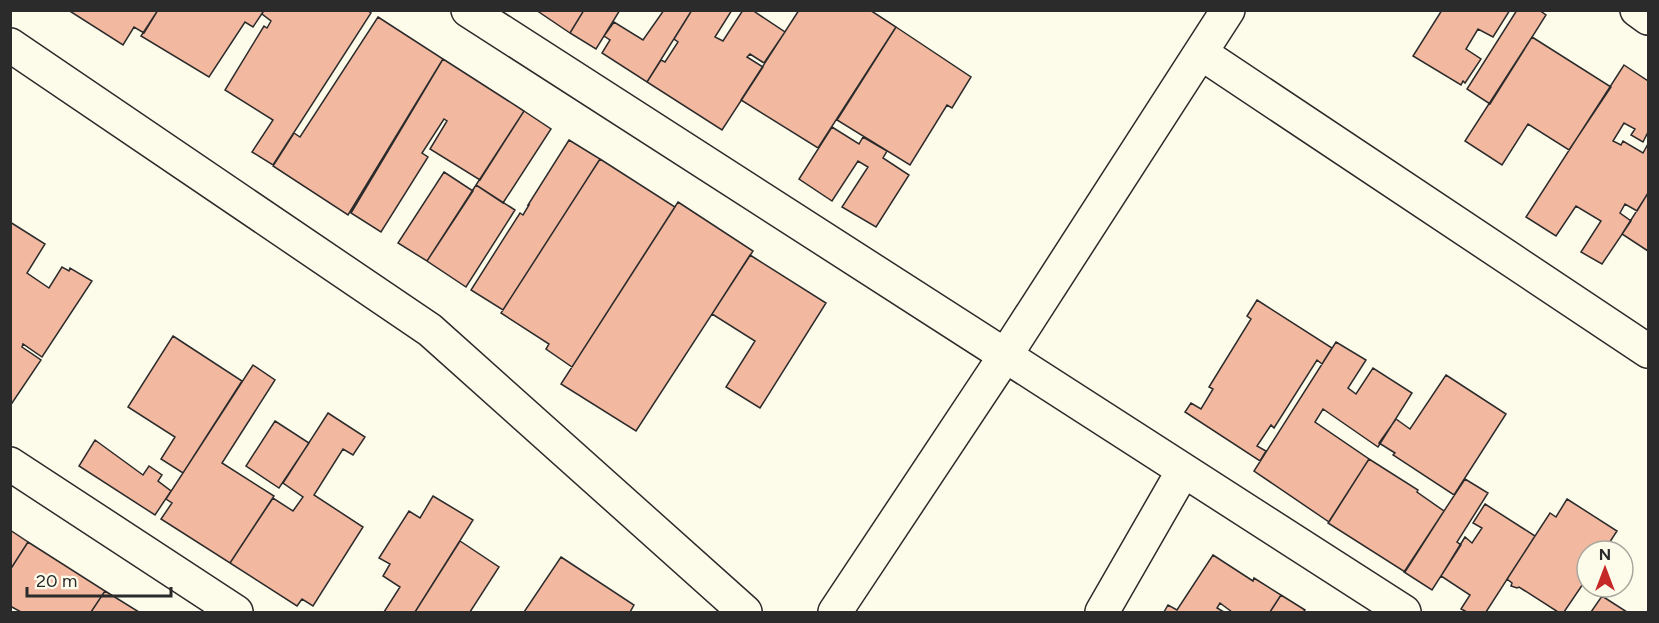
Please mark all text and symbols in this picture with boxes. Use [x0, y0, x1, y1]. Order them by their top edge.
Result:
north arrow [1575, 539, 1635, 599]
text: N [1599, 545, 1611, 564]
scale bar [27, 560, 171, 598]
text: 20 m [36, 570, 77, 592]

